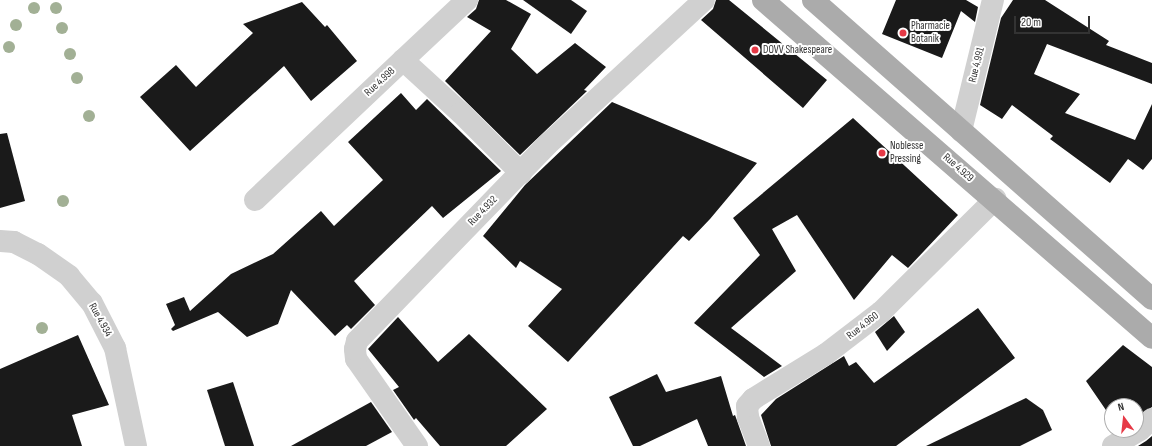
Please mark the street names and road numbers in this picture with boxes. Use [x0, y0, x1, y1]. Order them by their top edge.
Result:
street label: Rue 4.991 [966, 46, 988, 84]
street label: Rue 4.998 [362, 65, 398, 99]
street label: Rue 4.929 [940, 151, 976, 185]
street label: Rue 4.932 [466, 193, 500, 229]
street label: Rue 4.934 [85, 301, 115, 339]
street label: Rue 4.960 [844, 309, 882, 343]

